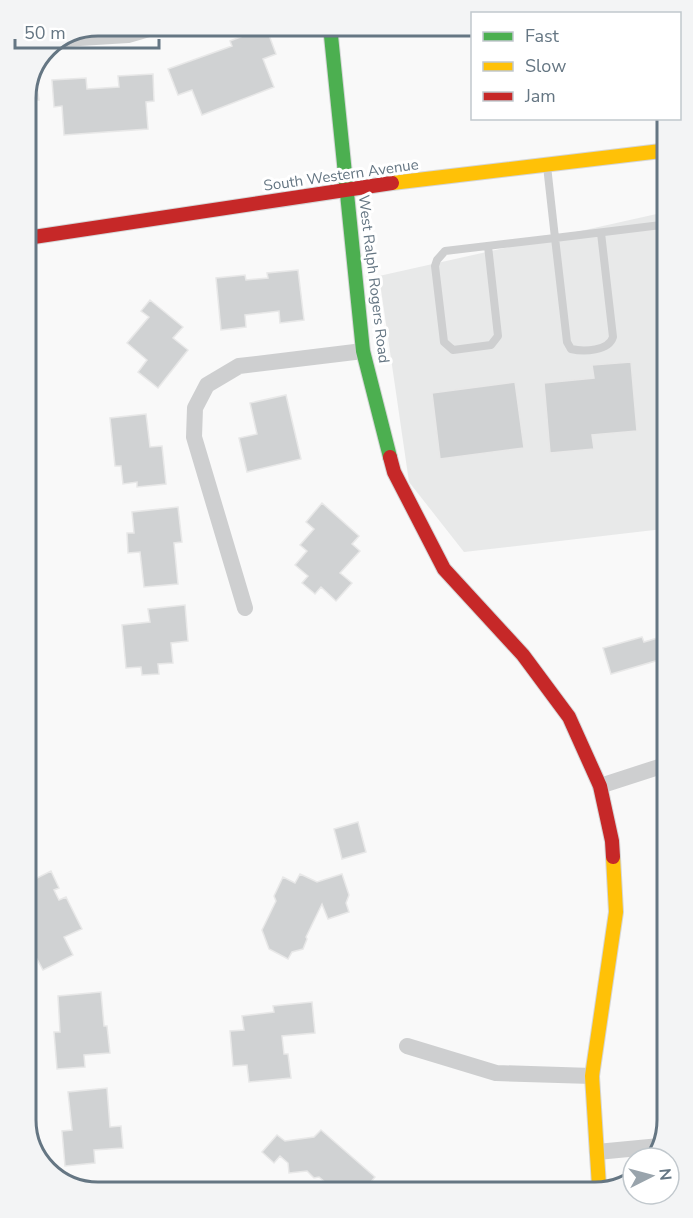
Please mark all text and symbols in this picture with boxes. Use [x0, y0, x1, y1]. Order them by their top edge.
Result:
scale bar [15, 12, 159, 50]
legend [471, 12, 681, 120]
text: 50 m [24, 21, 66, 45]
text: Fast [525, 24, 560, 48]
text: Slow [525, 54, 566, 78]
text: Jam [524, 84, 556, 108]
street label: South Western Avenue [262, 154, 420, 196]
street label: West Ralph Rogers Road [354, 194, 394, 364]
north arrow [621, 1146, 681, 1206]
text: N [653, 1167, 676, 1182]

